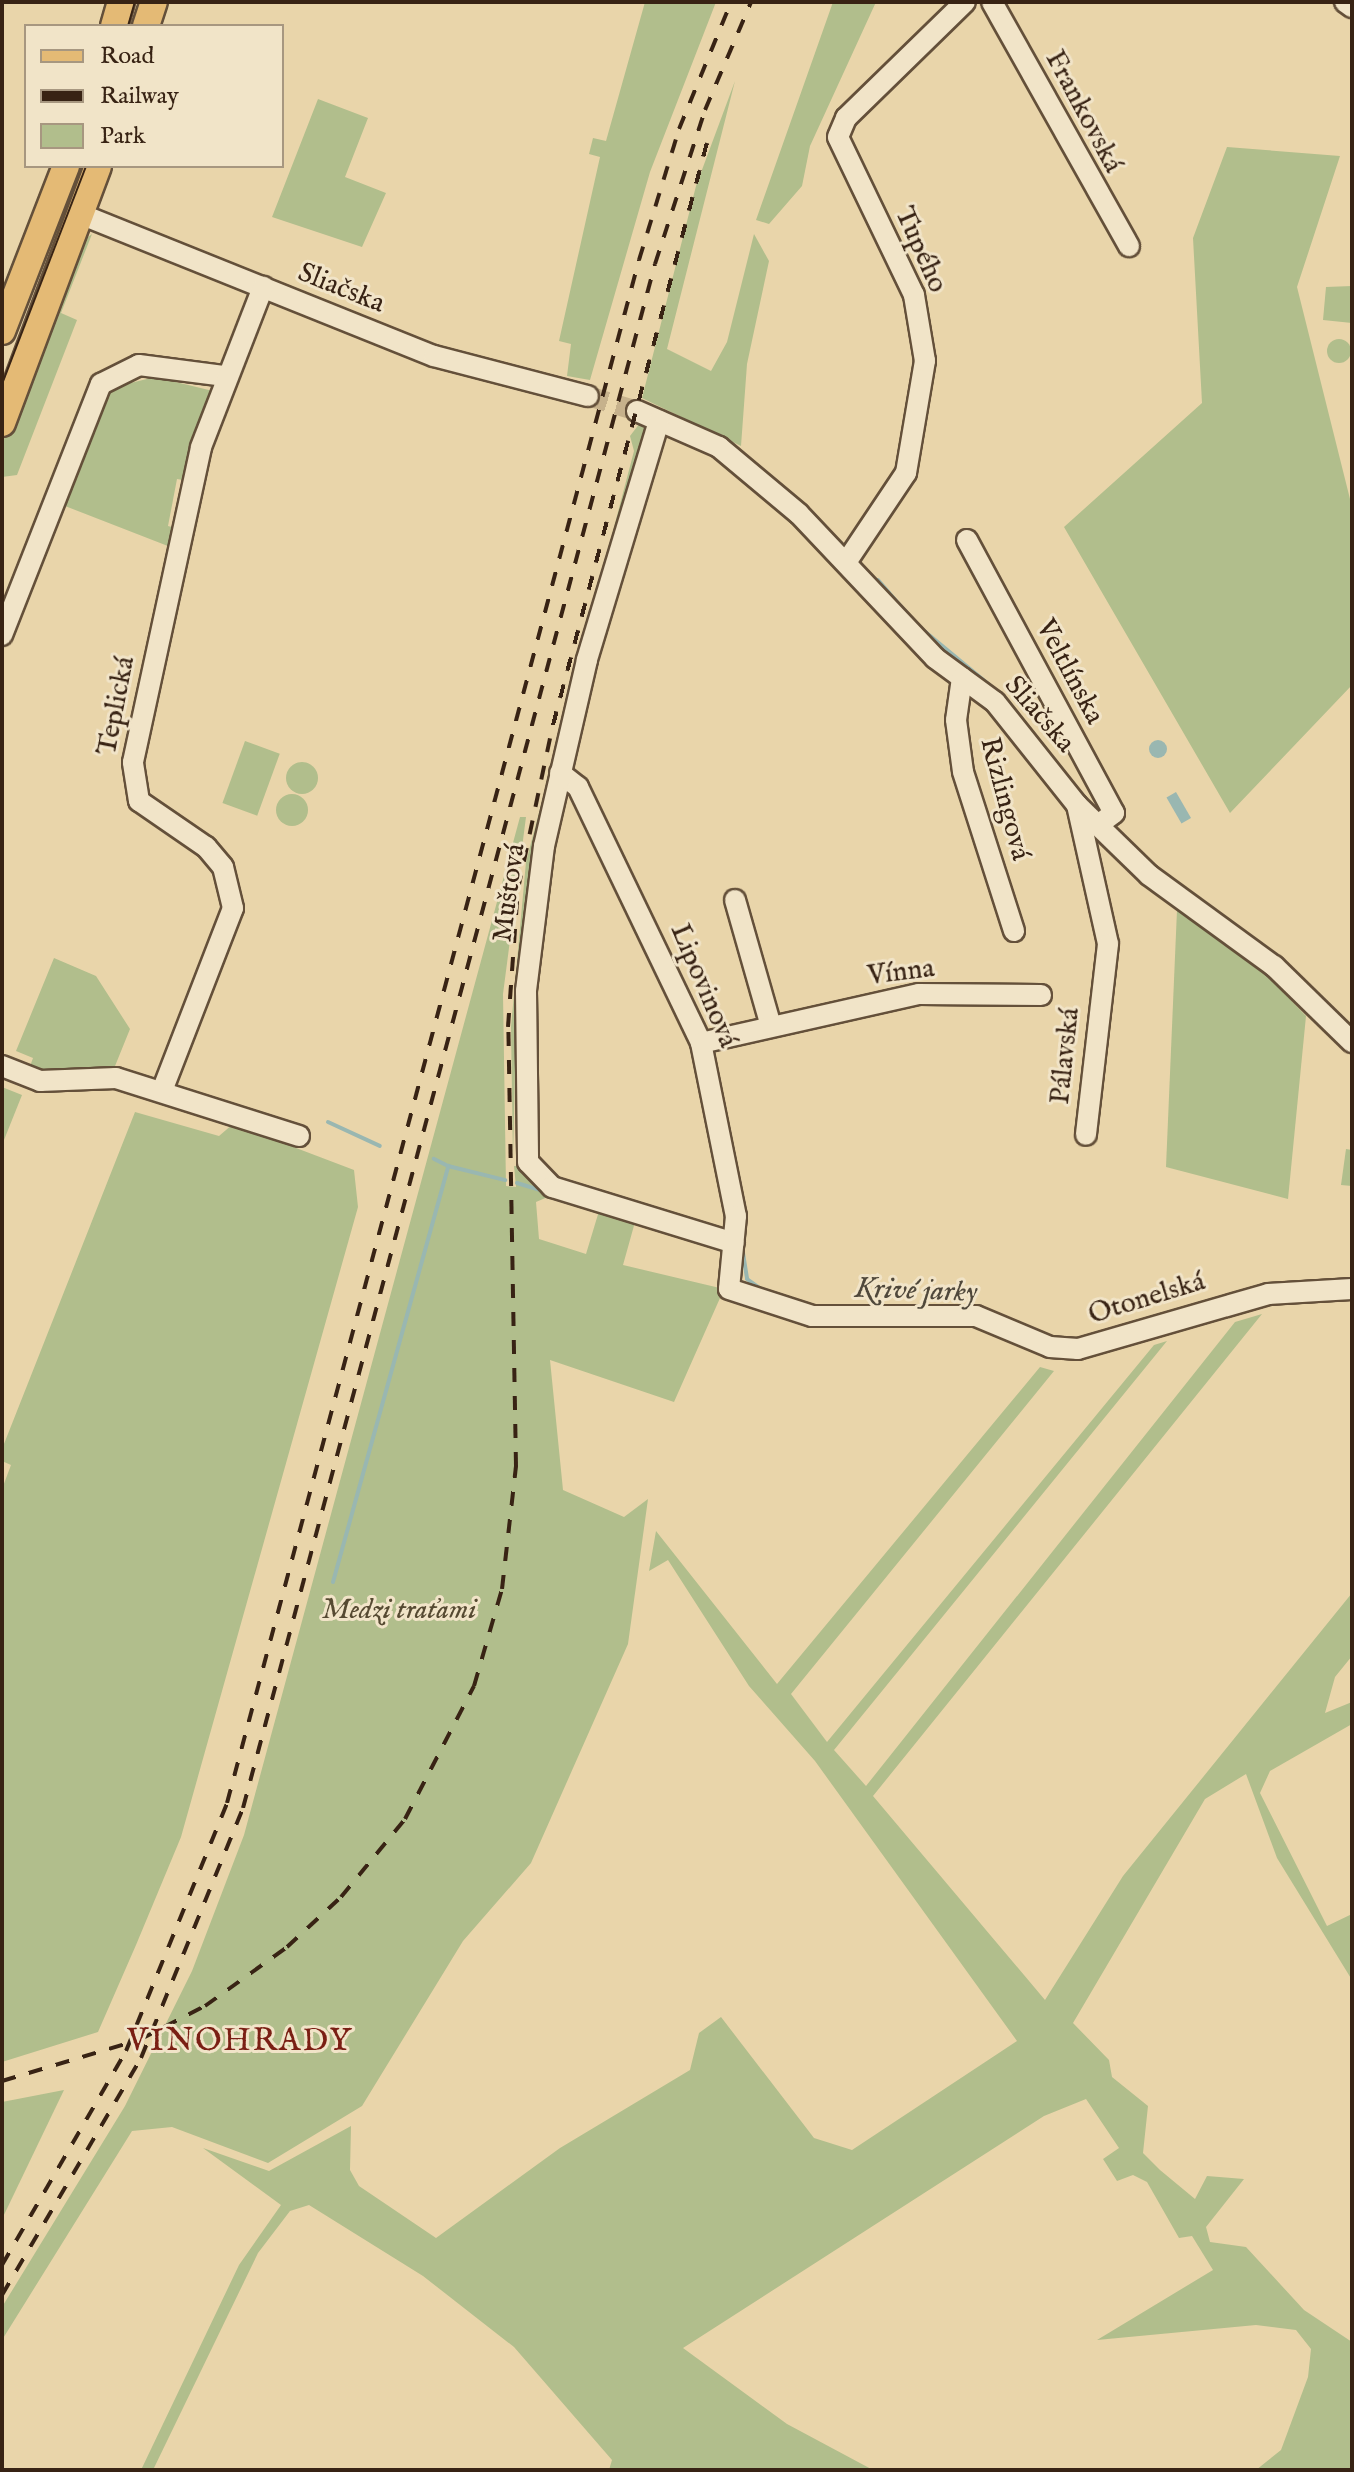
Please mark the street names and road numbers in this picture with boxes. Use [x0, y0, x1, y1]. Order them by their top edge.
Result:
street label: Frankovská [1037, 45, 1129, 179]
street label: Tupého [886, 202, 954, 298]
street label: Sliačska [293, 256, 389, 322]
street label: Veltlínska [1027, 614, 1111, 730]
street label: Teplická [91, 654, 143, 758]
street label: Sliačska [997, 670, 1081, 760]
street label: Rizlingová [971, 734, 1037, 864]
street label: Muštová [486, 842, 534, 944]
street label: Lipovinová [662, 919, 744, 1053]
street label: Vínna [866, 952, 936, 994]
street label: Pálavská [1044, 1006, 1088, 1106]
street label: Otonelská [1085, 1265, 1209, 1333]

